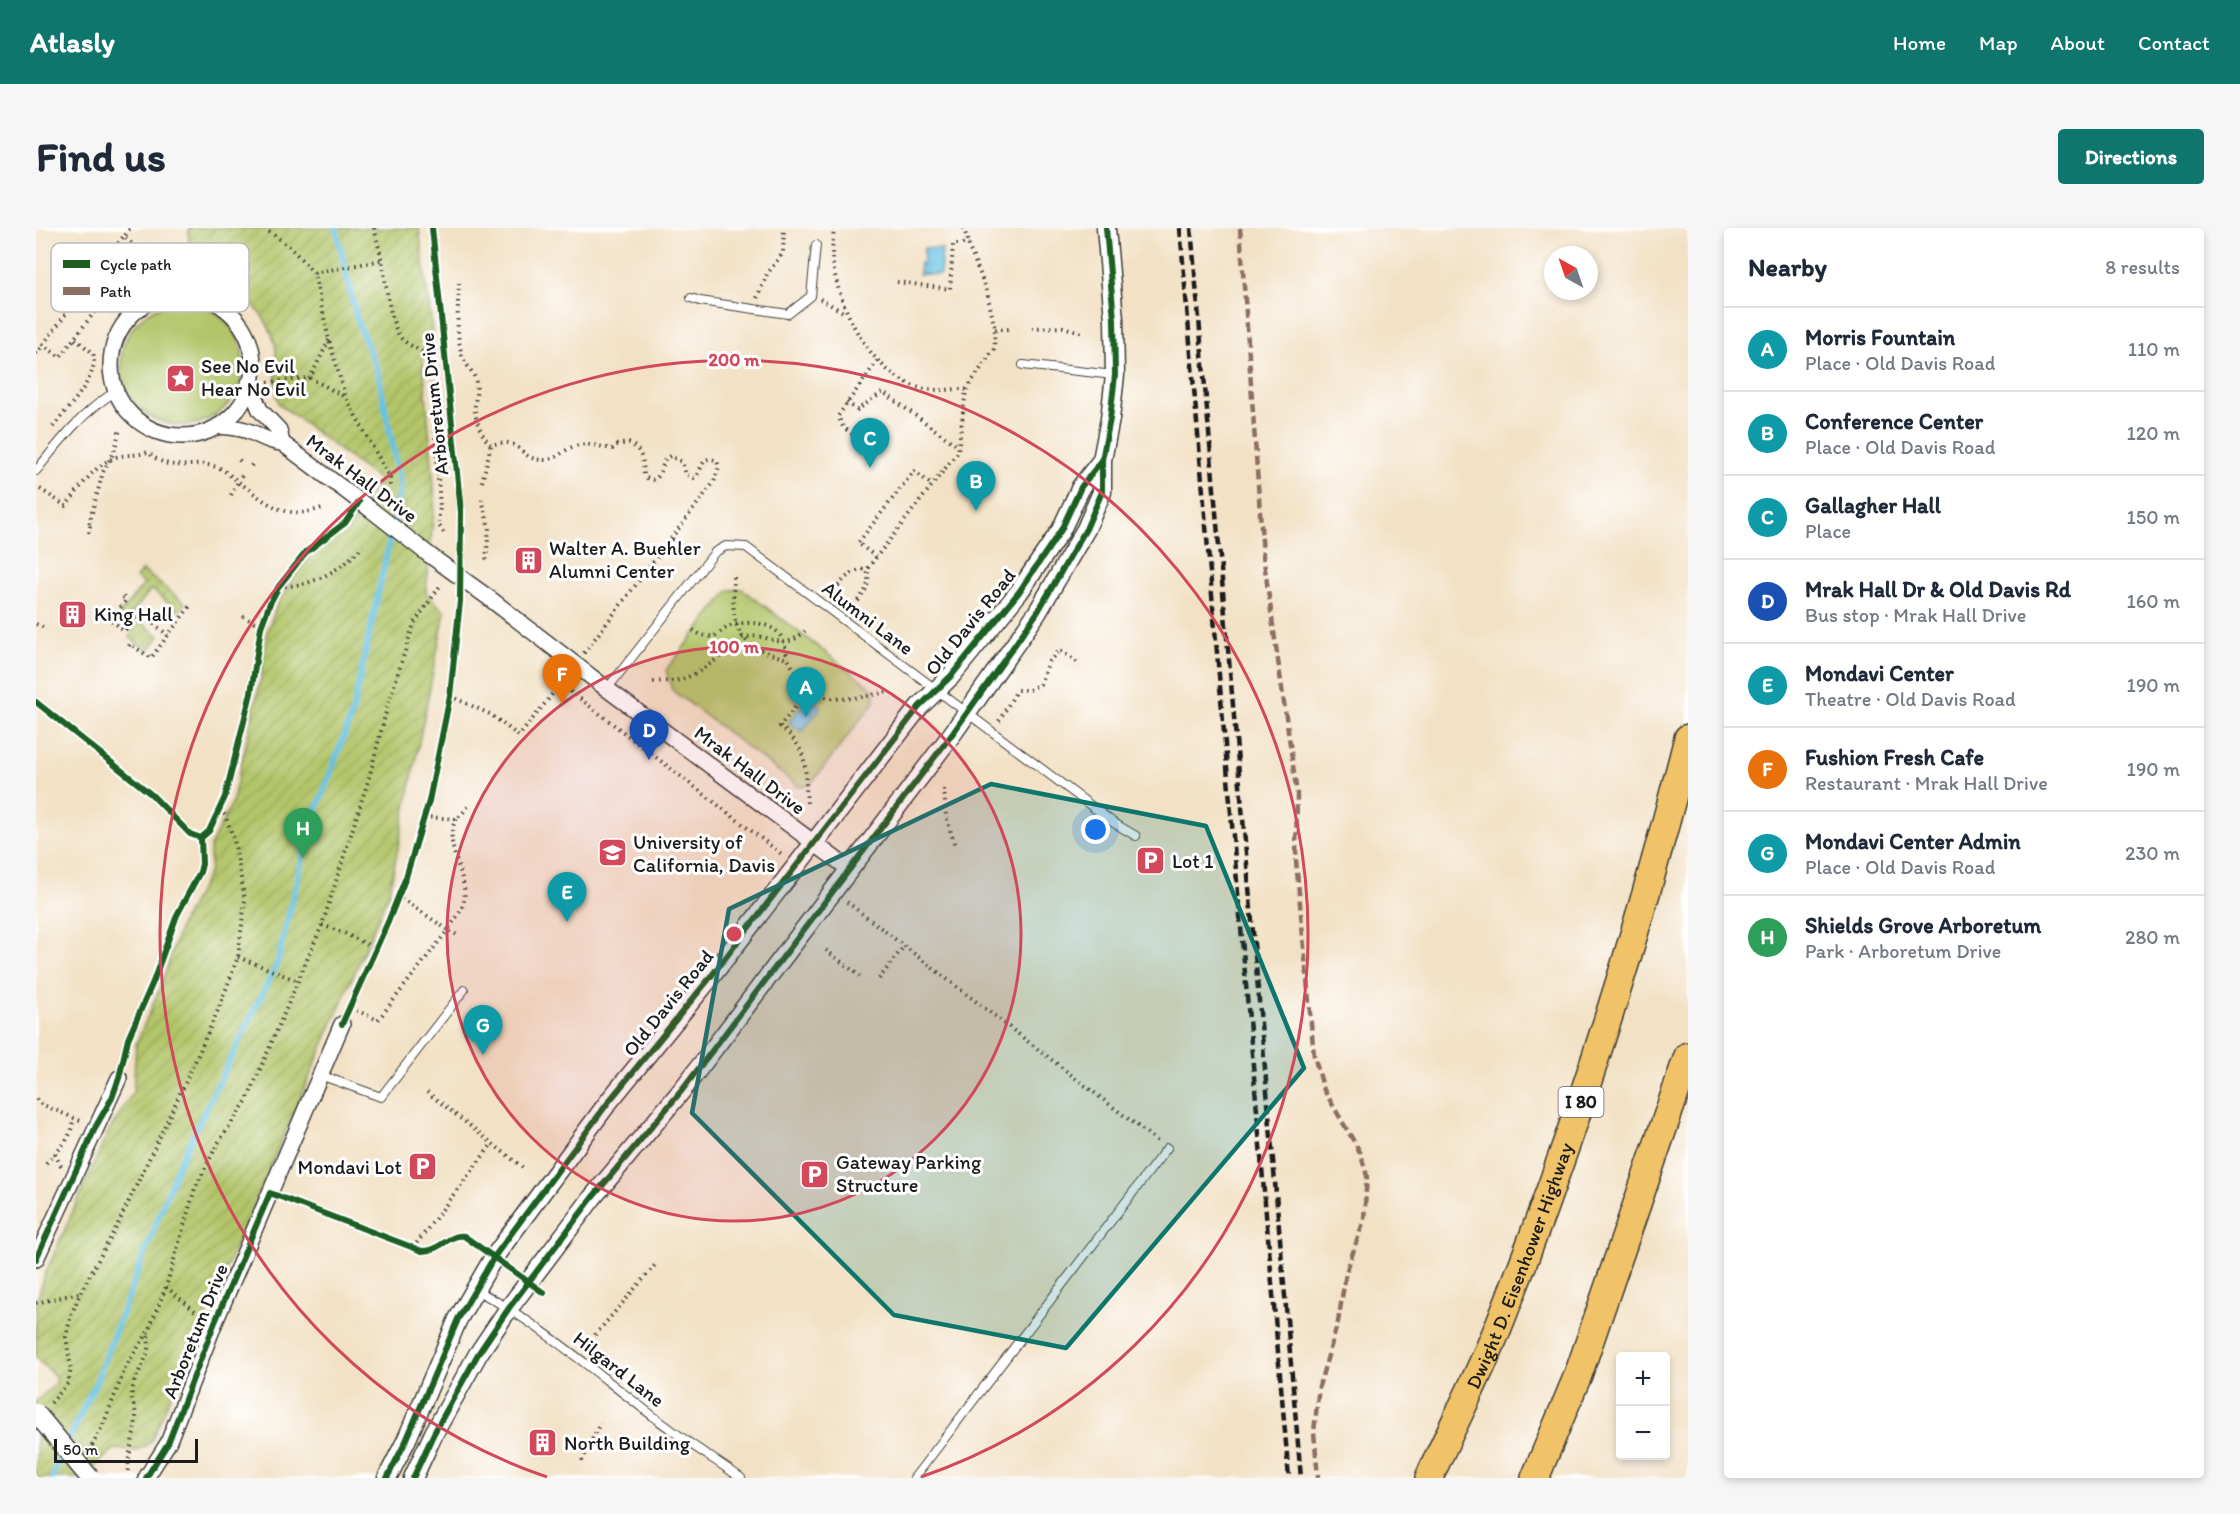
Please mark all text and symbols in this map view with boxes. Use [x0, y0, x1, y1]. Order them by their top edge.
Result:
text: Atlasly [30, 25, 115, 59]
text: Home [1893, 30, 1946, 55]
text: Map [1979, 30, 2018, 55]
text: About [2051, 30, 2105, 55]
text: Contact [2138, 30, 2210, 55]
button: Directions [2058, 129, 2204, 184]
text: Find us [36, 131, 166, 182]
legend [51, 243, 249, 312]
north arrow [1544, 246, 1598, 300]
text: Nearby [1748, 251, 1827, 283]
text: Cycle path [100, 255, 172, 274]
text: 8 results [2105, 255, 2180, 279]
text: Path [100, 282, 131, 301]
text: Morris Fountain [1805, 324, 1955, 351]
street label: Arboretum Drive [415, 332, 453, 476]
text: A [1761, 337, 1774, 361]
text: 110 m [2128, 337, 2180, 361]
text: 200 m [709, 349, 760, 371]
text: Place · Old Davis Road [1805, 351, 1995, 375]
place label: See No Evil Hear No Evil [201, 354, 306, 401]
place icon: See No Evil Hear No Evil [164, 362, 196, 394]
text: Conference Center [1805, 408, 1983, 435]
pin: C [850, 418, 890, 468]
text: B [1761, 421, 1774, 445]
text: 120 m [2127, 421, 2180, 445]
street label: Mrak Hall Drive [302, 428, 422, 528]
text: Place · Old Davis Road [1805, 435, 1995, 459]
pin: B [956, 462, 996, 511]
text: Gallagher Hall [1805, 492, 1941, 519]
text: C [1761, 505, 1774, 529]
text: 150 m [2127, 505, 2180, 529]
text: Place [1805, 519, 1851, 543]
place label: Walter A. Buehler Alumni Center [549, 536, 701, 583]
building icon: Walter A. Buehler Alumni Center [512, 544, 544, 576]
street label: Old Davis Road [920, 564, 1021, 680]
street label: Alumni Lane [818, 576, 918, 660]
text: Mrak Hall Dr & Old Davis Rd [1805, 576, 2071, 603]
text: D [1761, 589, 1774, 613]
text: 160 m [2127, 589, 2180, 613]
building icon: King Hall [57, 598, 89, 630]
place label: King Hall [94, 602, 173, 626]
text: Bus stop · Mrak Hall Drive [1805, 603, 2026, 627]
text: 100 m [709, 636, 760, 658]
pin: F [542, 654, 582, 704]
text: Mondavi Center [1805, 660, 1954, 687]
pin: A [786, 668, 826, 717]
text: E [1762, 673, 1773, 697]
text: 190 m [2127, 673, 2180, 697]
text: Theatre · Old Davis Road [1805, 687, 2016, 711]
pin: D [630, 710, 668, 760]
street label: Mrak Hall Drive [690, 720, 810, 820]
text: Fushion Fresh Cafe [1805, 744, 1984, 771]
text: F [1762, 757, 1773, 781]
text: 190 m [2127, 757, 2180, 781]
text: Restaurant · Mrak Hall Drive [1805, 771, 2048, 795]
pin: H [284, 808, 322, 858]
your location [1081, 815, 1110, 844]
text: Mondavi Center Admin [1805, 828, 2021, 855]
place label: University of California, Davis [633, 830, 775, 877]
school or university icon: University of California, Davis [596, 837, 628, 869]
text: G [1761, 841, 1774, 865]
text: 230 m [2125, 841, 2180, 865]
parking icon: Lot 1 [1135, 845, 1167, 877]
place label: Lot 1 [1172, 849, 1214, 873]
text: Place · Old Davis Road [1805, 855, 1995, 879]
pin: E [548, 872, 586, 922]
text: Shields Grove Arboretum [1805, 912, 2041, 939]
centre of rings [724, 924, 744, 944]
text: H [1761, 925, 1774, 949]
text: 280 m [2125, 925, 2180, 949]
text: Park · Arboretum Drive [1805, 939, 2001, 963]
street label: Old Davis Road [618, 945, 719, 1061]
pin: G [464, 1006, 502, 1055]
road number: I 80 [1558, 1087, 1604, 1117]
street label: Dwight D. Eisenhower Highway [1461, 1139, 1578, 1393]
place label: Gateway Parking Structure [836, 1150, 982, 1197]
parking icon: Mondavi Lot [407, 1151, 439, 1183]
place label: Mondavi Lot [298, 1155, 402, 1179]
parking icon: Gateway Parking Structure [799, 1158, 831, 1190]
street label: Arboretum Drive [157, 1260, 233, 1402]
street label: Hilgard Lane [569, 1326, 669, 1412]
map controls [1616, 1352, 1670, 1460]
button: + [1616, 1352, 1670, 1406]
button: − [1616, 1406, 1670, 1460]
building icon: North Building [527, 1427, 559, 1459]
place label: North Building [564, 1431, 691, 1455]
scale bar [54, 1436, 198, 1464]
text: 50 m [63, 1440, 98, 1459]

